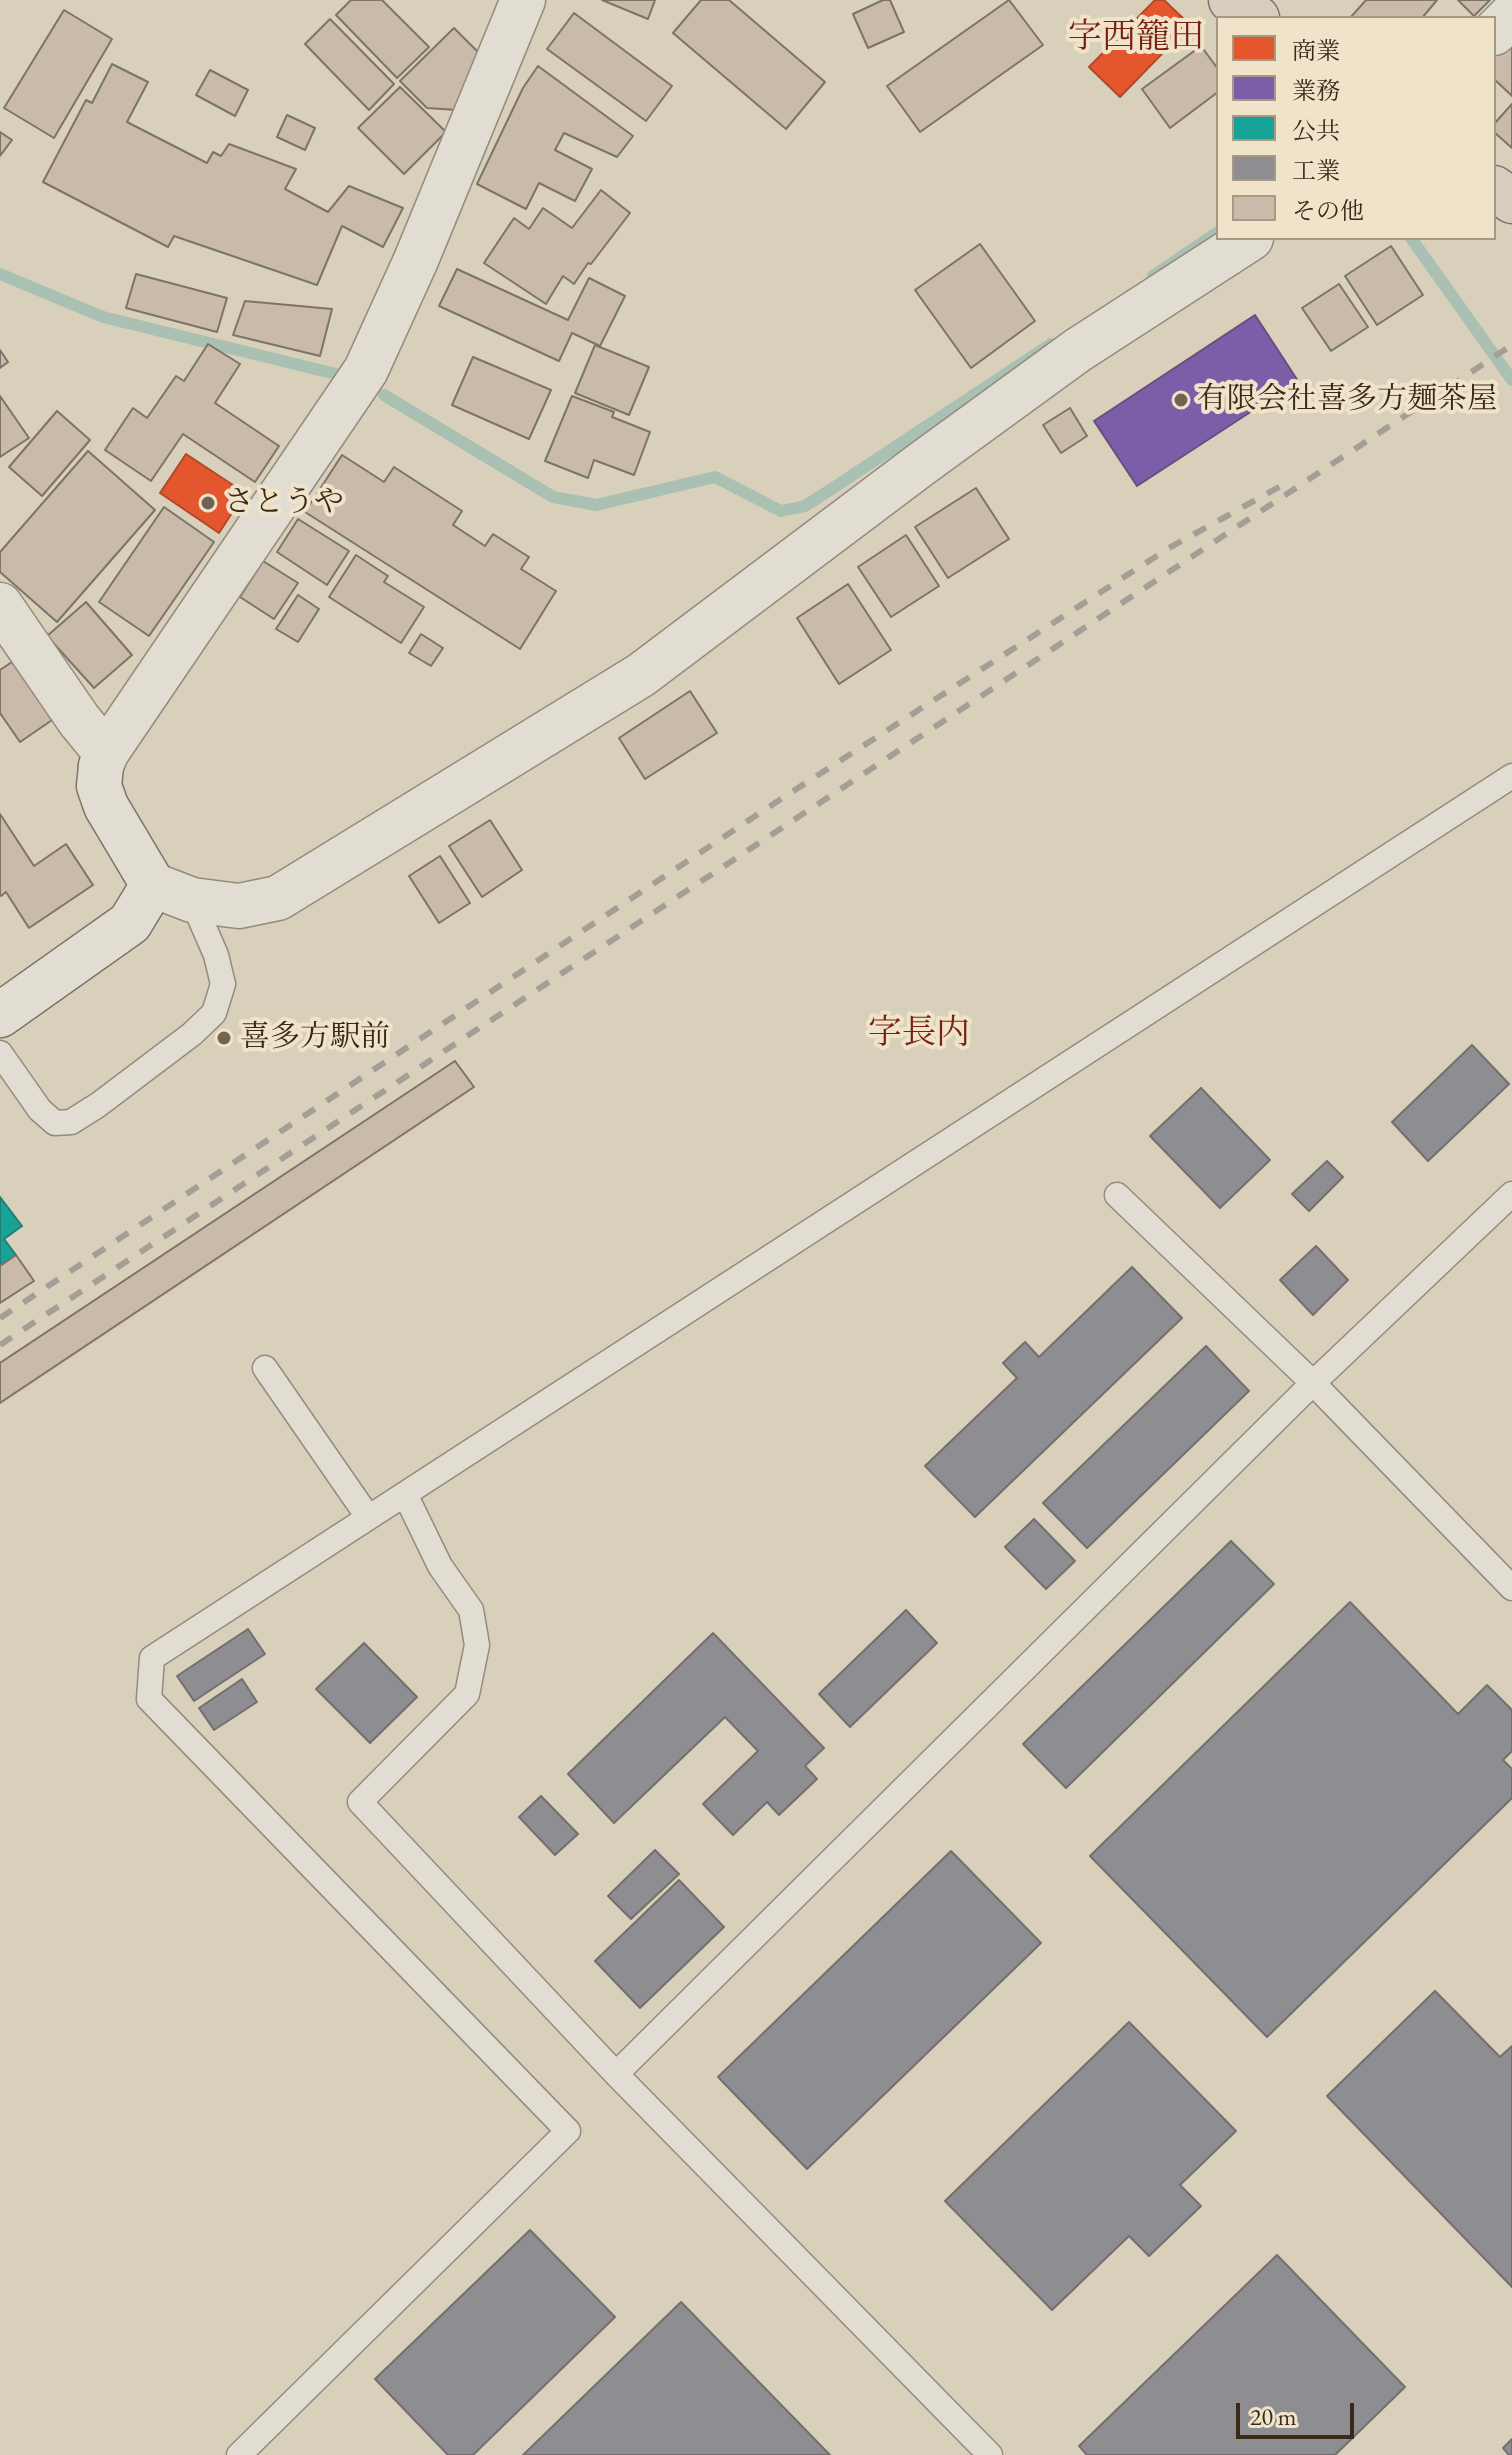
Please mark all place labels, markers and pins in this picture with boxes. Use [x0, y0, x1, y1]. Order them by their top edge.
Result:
place label: 有限会社喜多方麺茶屋 [1197, 382, 1497, 418]
marker: 有限会社喜多方麺茶屋 [1172, 391, 1190, 409]
place label: さとうや [224, 485, 344, 521]
marker: さとうや [199, 494, 217, 512]
place label: 喜多方駅前 [240, 1020, 390, 1056]
marker: 喜多方駅前 [215, 1029, 233, 1047]

